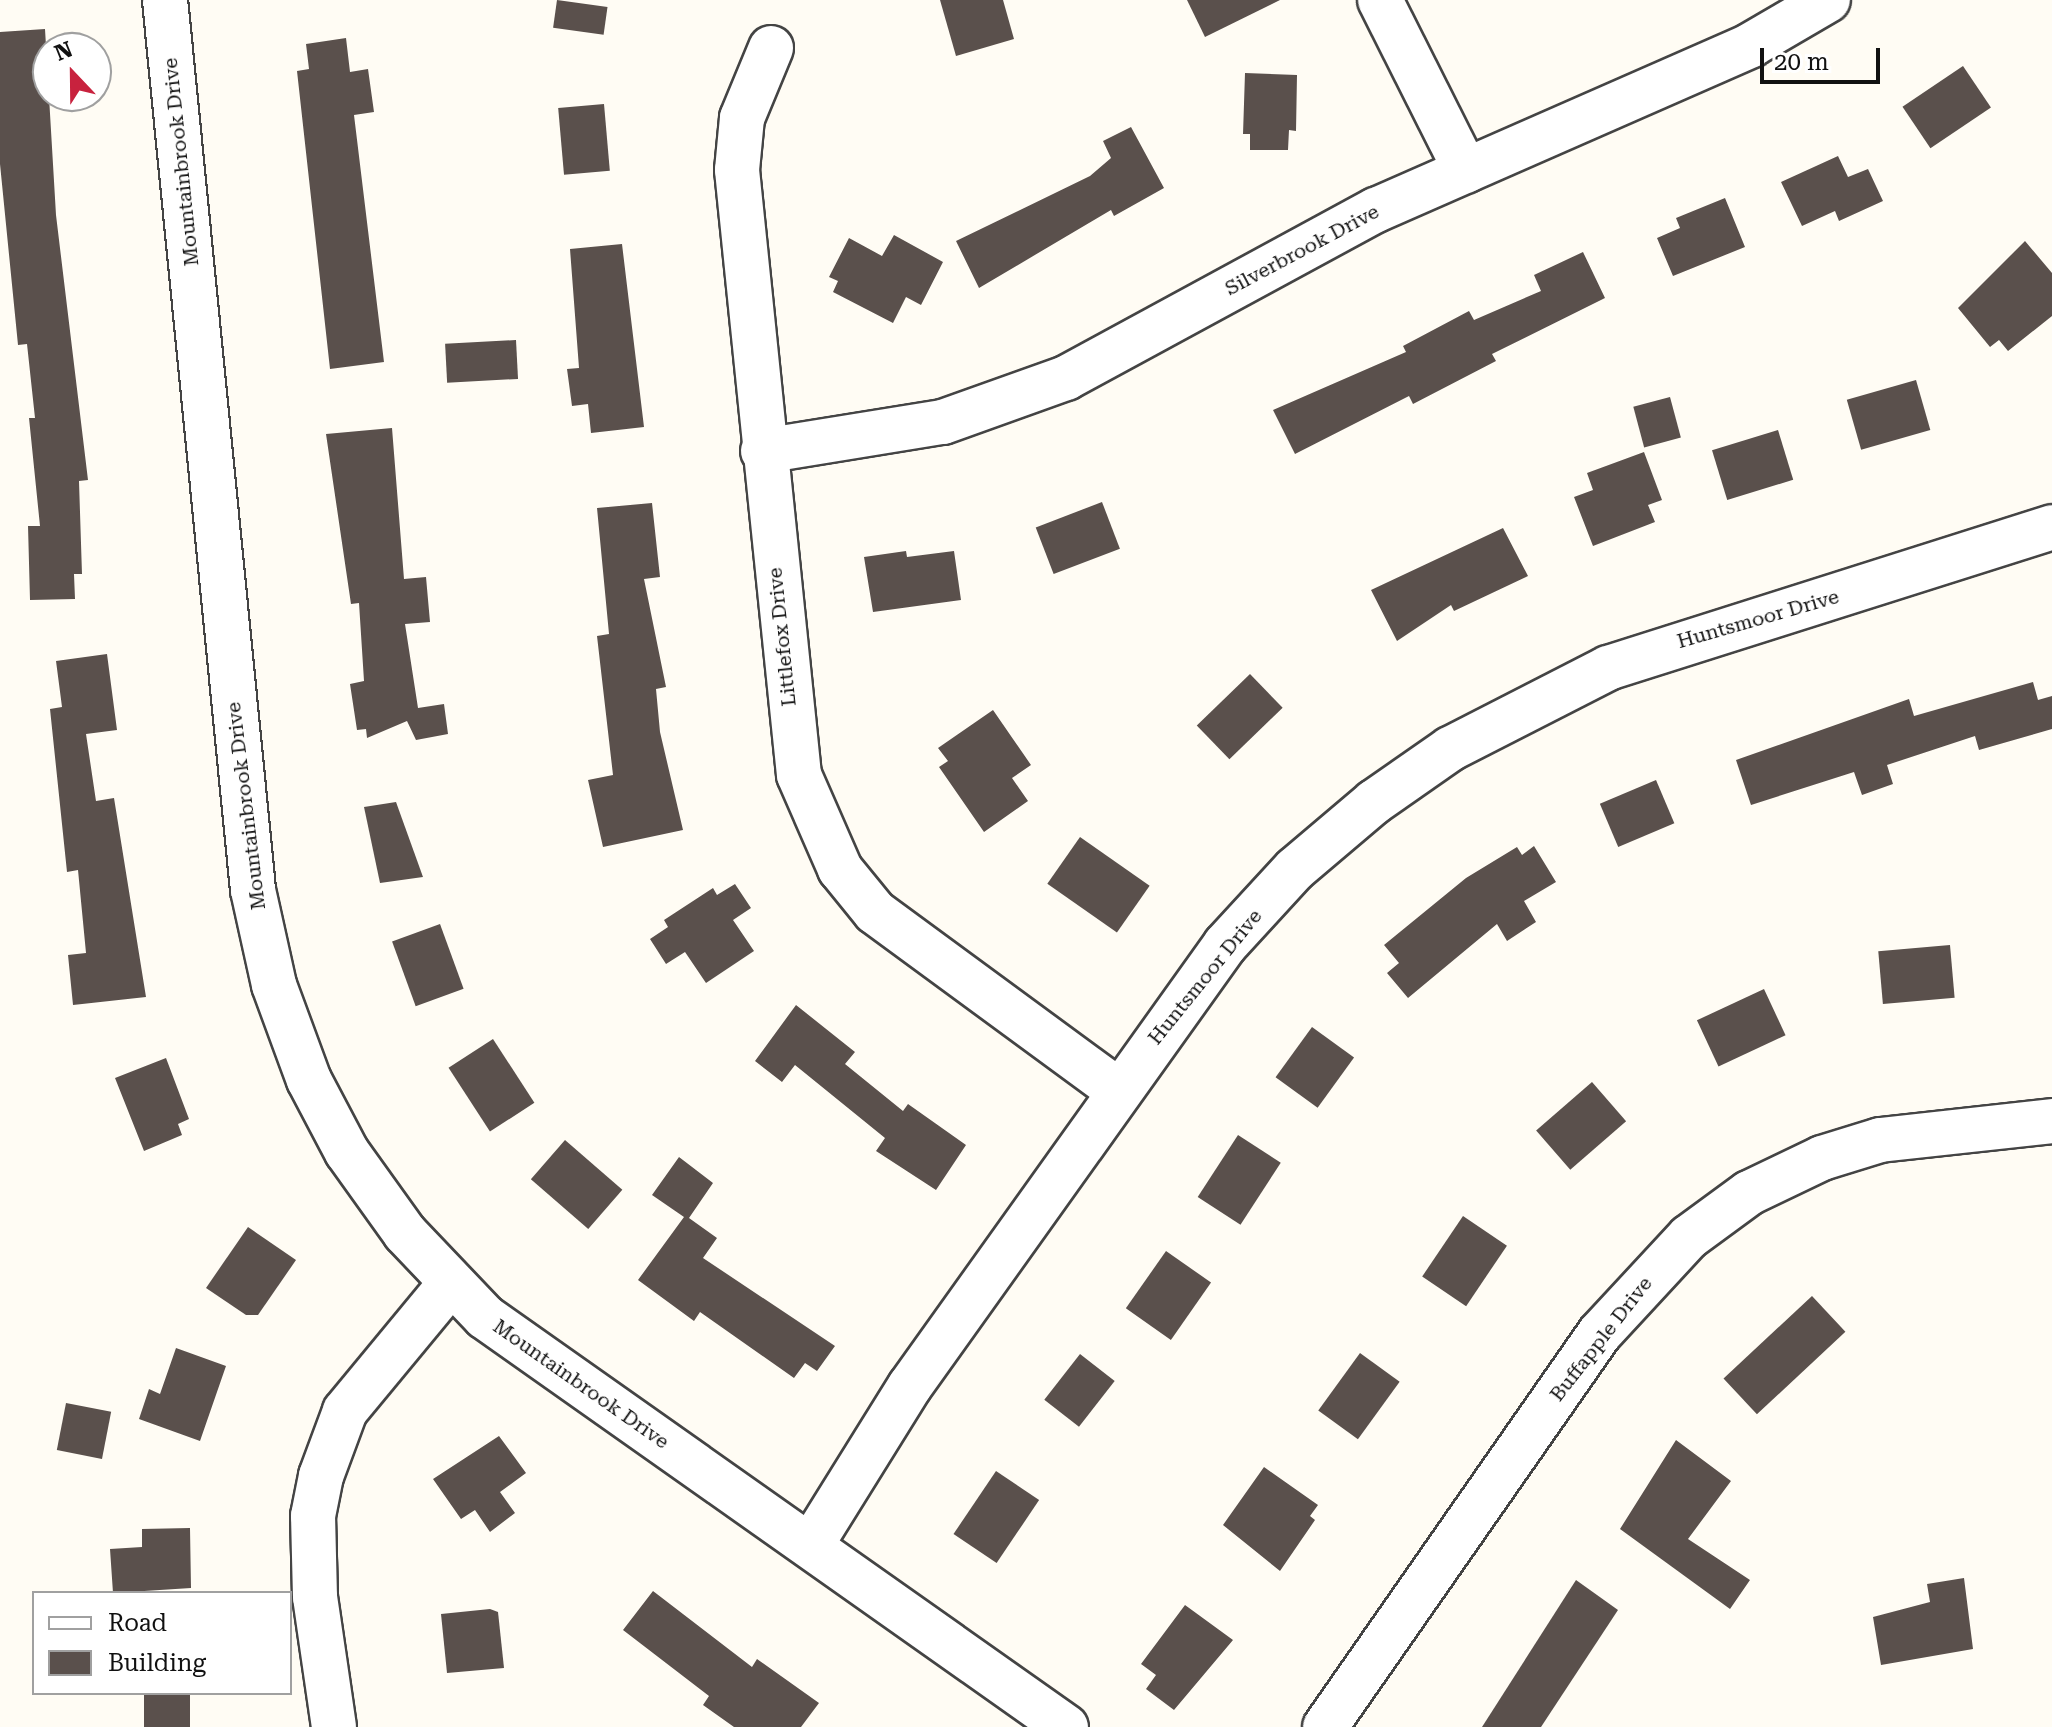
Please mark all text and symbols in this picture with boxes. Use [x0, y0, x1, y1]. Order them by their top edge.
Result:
north arrow [32, 32, 112, 112]
scale bar [1764, 32, 1884, 82]
text: N [51, 36, 76, 66]
text: 20 m [1774, 48, 1829, 76]
street label: Mountainbrook Drive [158, 57, 204, 267]
street label: Silverbrook Drive [1221, 199, 1383, 301]
street label: Littlefox Drive [763, 566, 801, 708]
street label: Huntsmoor Drive [1674, 584, 1842, 654]
street label: Mountainbrook Drive [221, 701, 271, 911]
street label: Huntsmoor Drive [1143, 904, 1267, 1050]
street label: Buffapple Drive [1545, 1272, 1657, 1406]
street label: Mountainbrook Drive [488, 1314, 674, 1454]
legend [32, 1591, 292, 1695]
text: Road [108, 1609, 167, 1637]
text: Building [108, 1649, 206, 1677]

